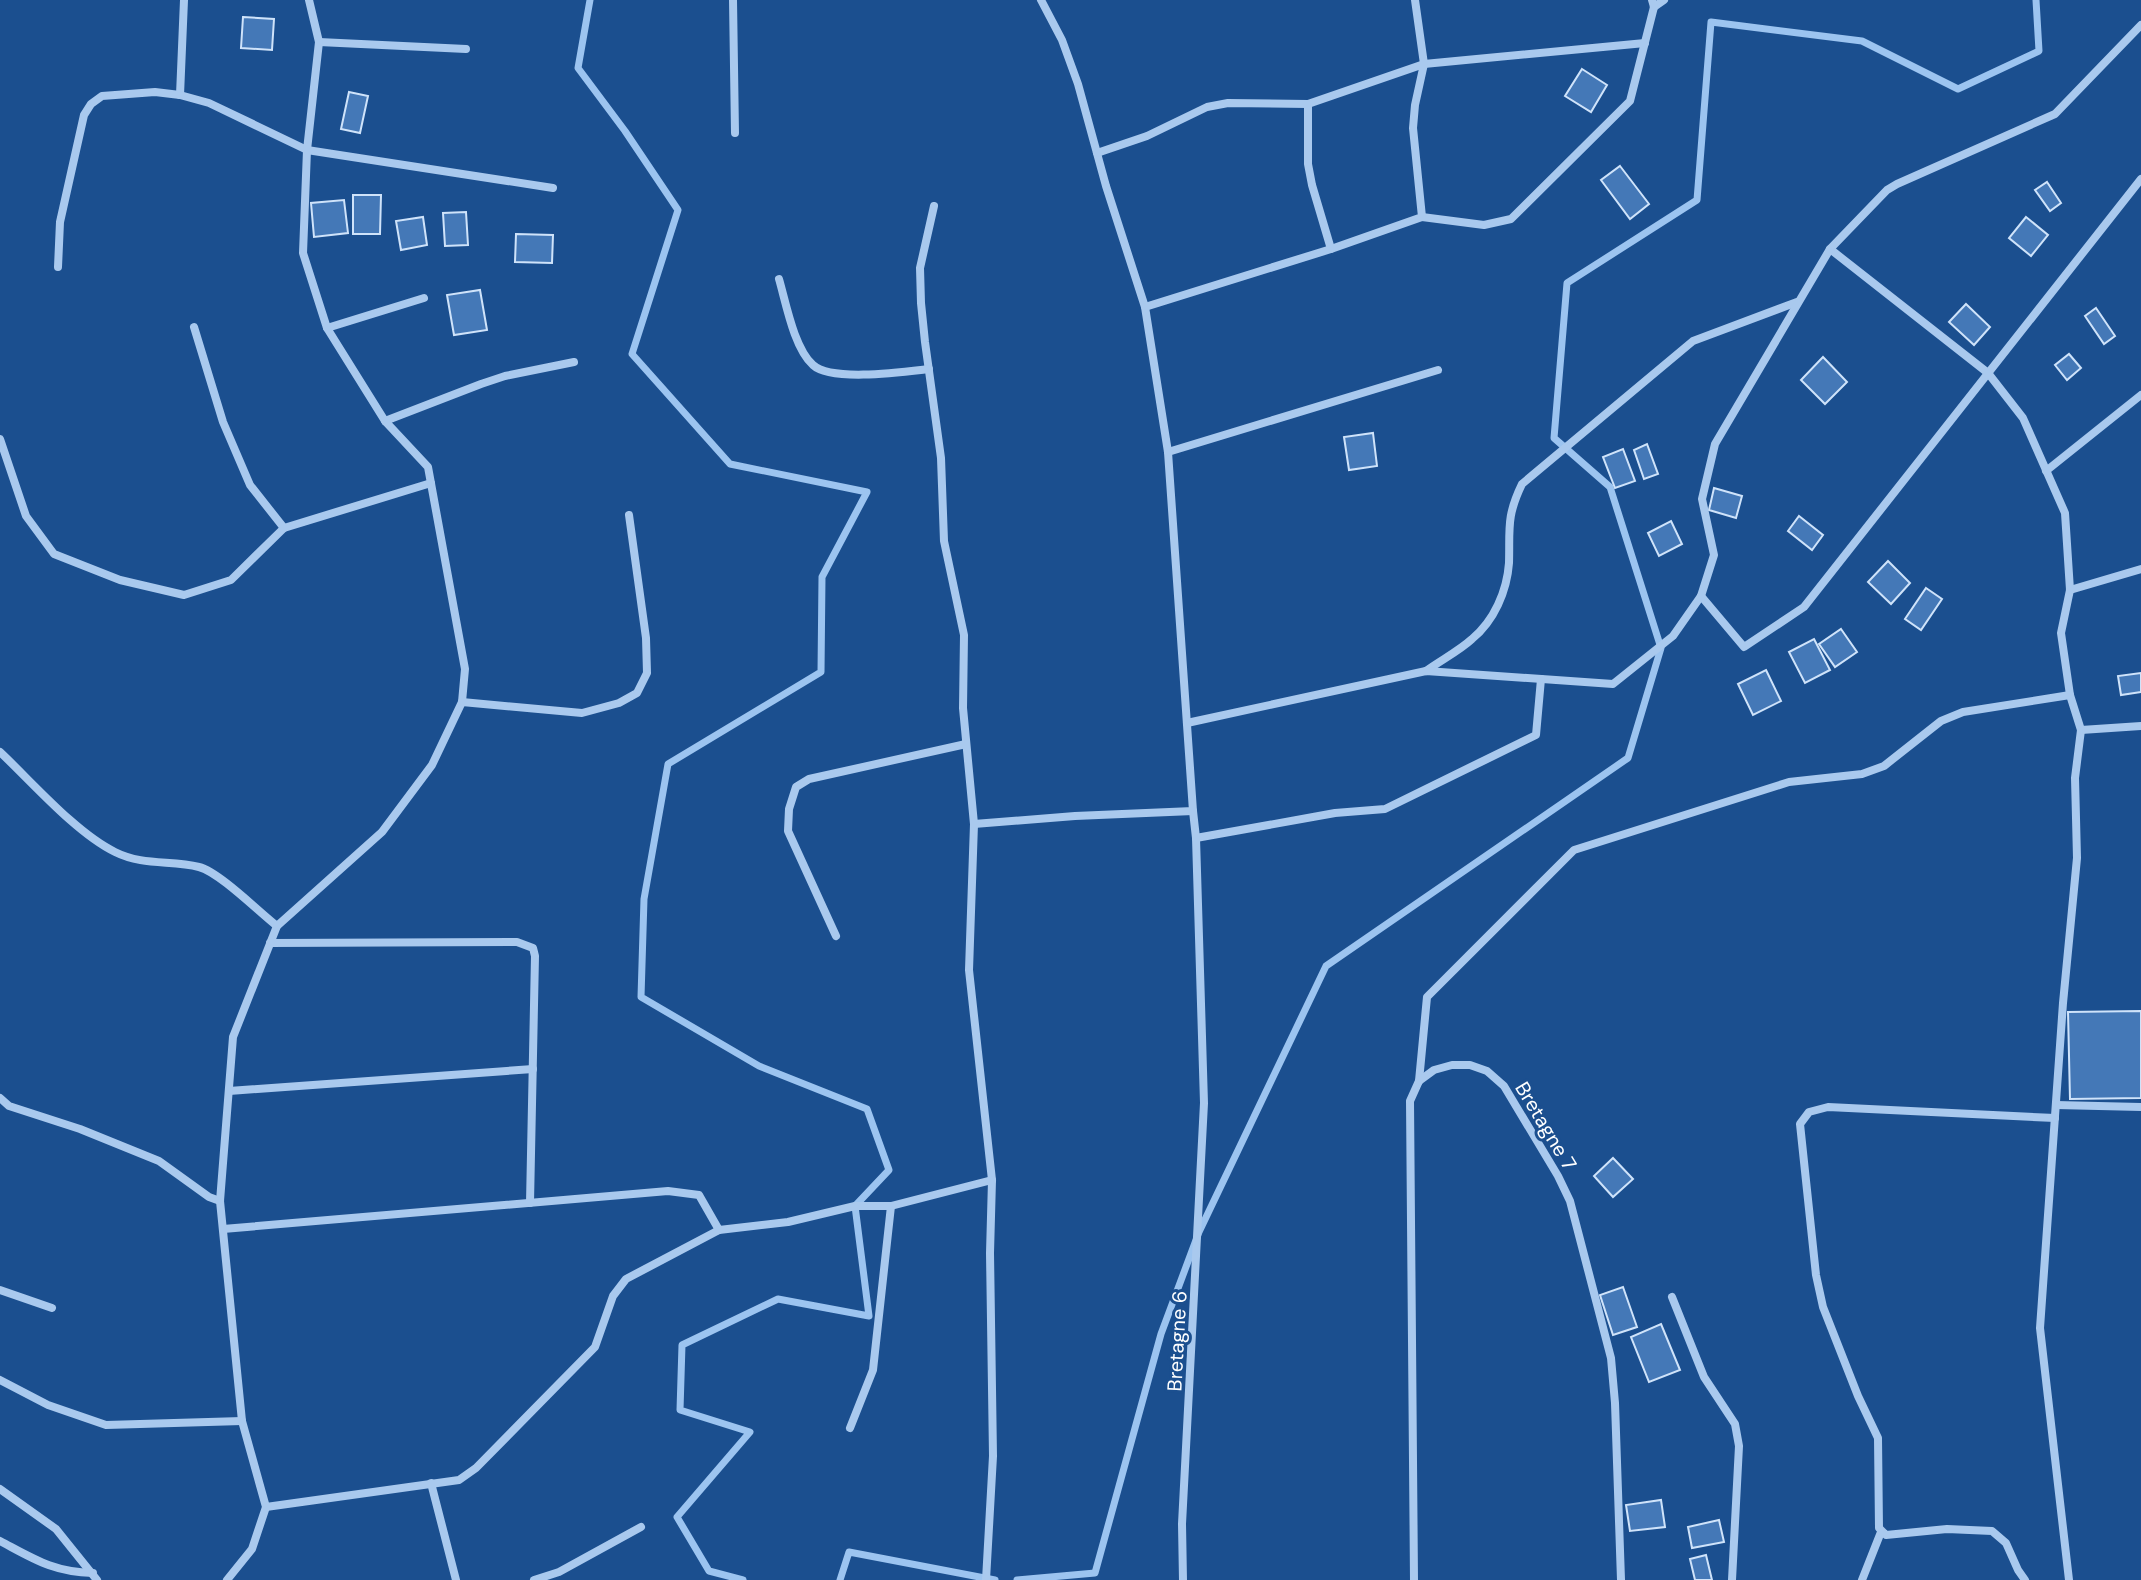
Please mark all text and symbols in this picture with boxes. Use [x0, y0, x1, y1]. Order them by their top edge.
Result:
street label: Bretagne 7 [1509, 1077, 1583, 1175]
street label: Bretagne 6 [1161, 1290, 1193, 1392]

